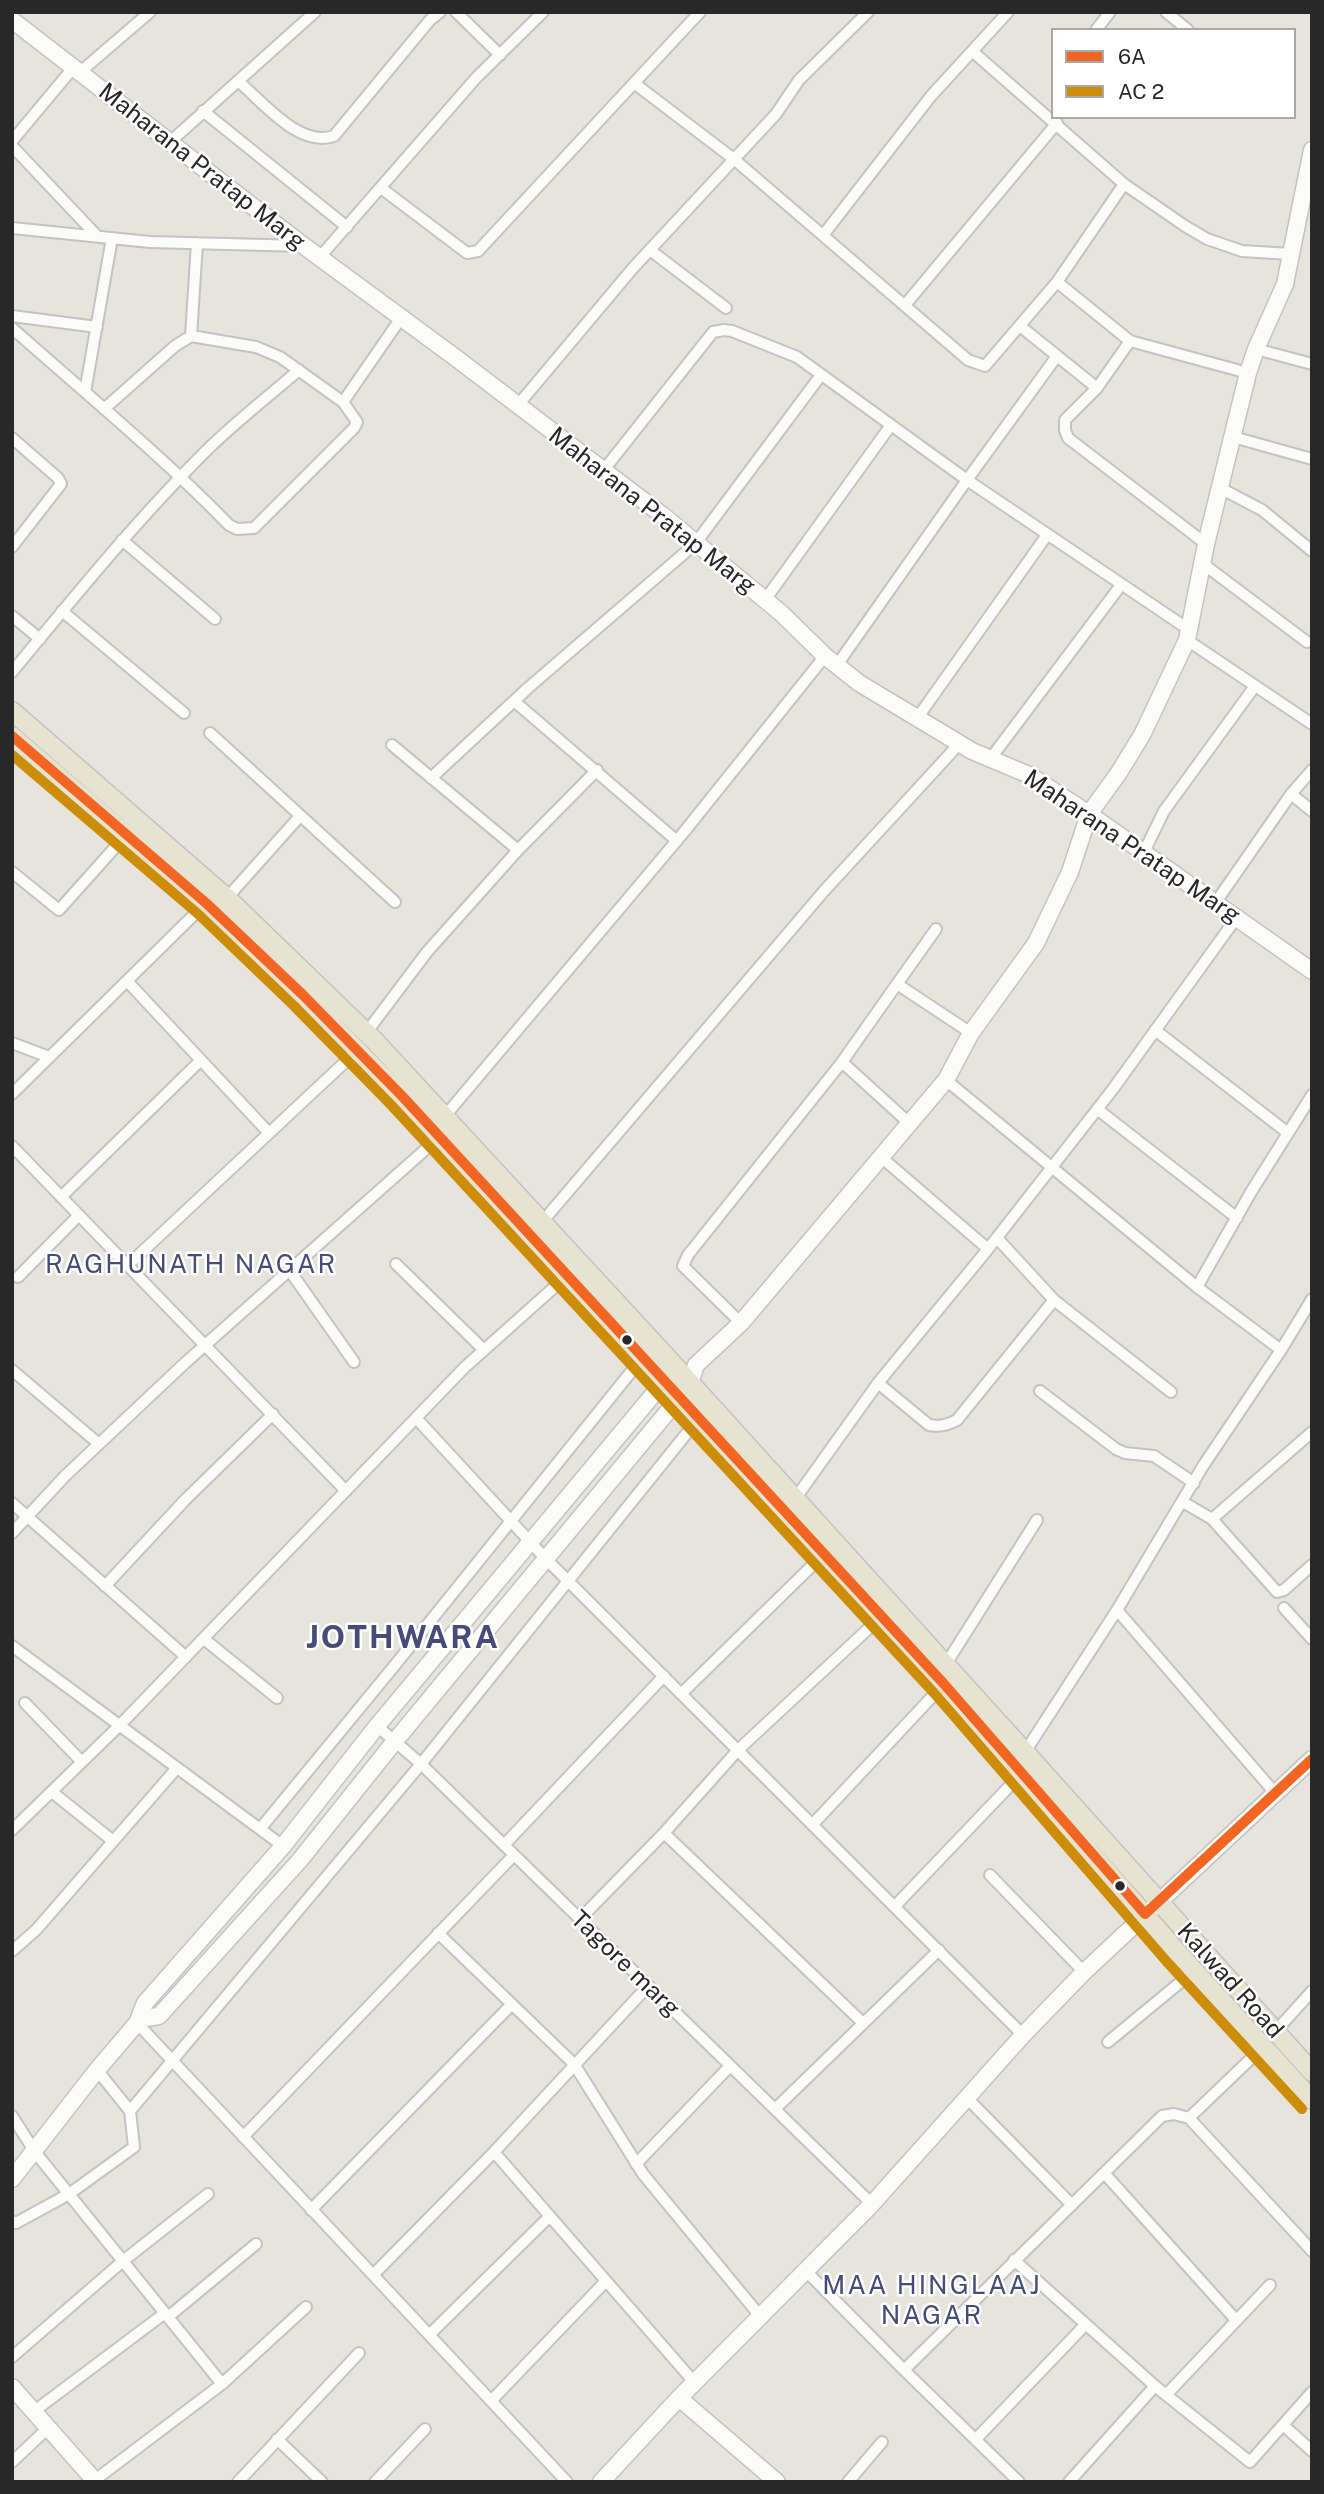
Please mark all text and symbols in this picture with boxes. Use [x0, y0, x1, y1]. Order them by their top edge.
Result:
legend [1051, 28, 1296, 119]
text: 6A [1118, 44, 1146, 69]
street label: Maharana Pratap Marg [93, 77, 311, 257]
text: AC 2 [1118, 79, 1164, 104]
street label: Maharana Pratap Marg [543, 421, 761, 601]
street label: Maharana Pratap Marg [1018, 764, 1246, 930]
district label: RAGHUNATH NAGAR [47, 1249, 335, 1281]
unlabelled marker [620, 1333, 634, 1347]
district label: JOTHWARA [307, 1619, 499, 1657]
unlabelled marker [1113, 1879, 1127, 1893]
street label: Tagore marg [564, 1905, 686, 2023]
street label: Kalwad Road [1171, 1918, 1289, 2044]
district label: MAA HINGLAAJ NAGAR [824, 2270, 1040, 2332]

